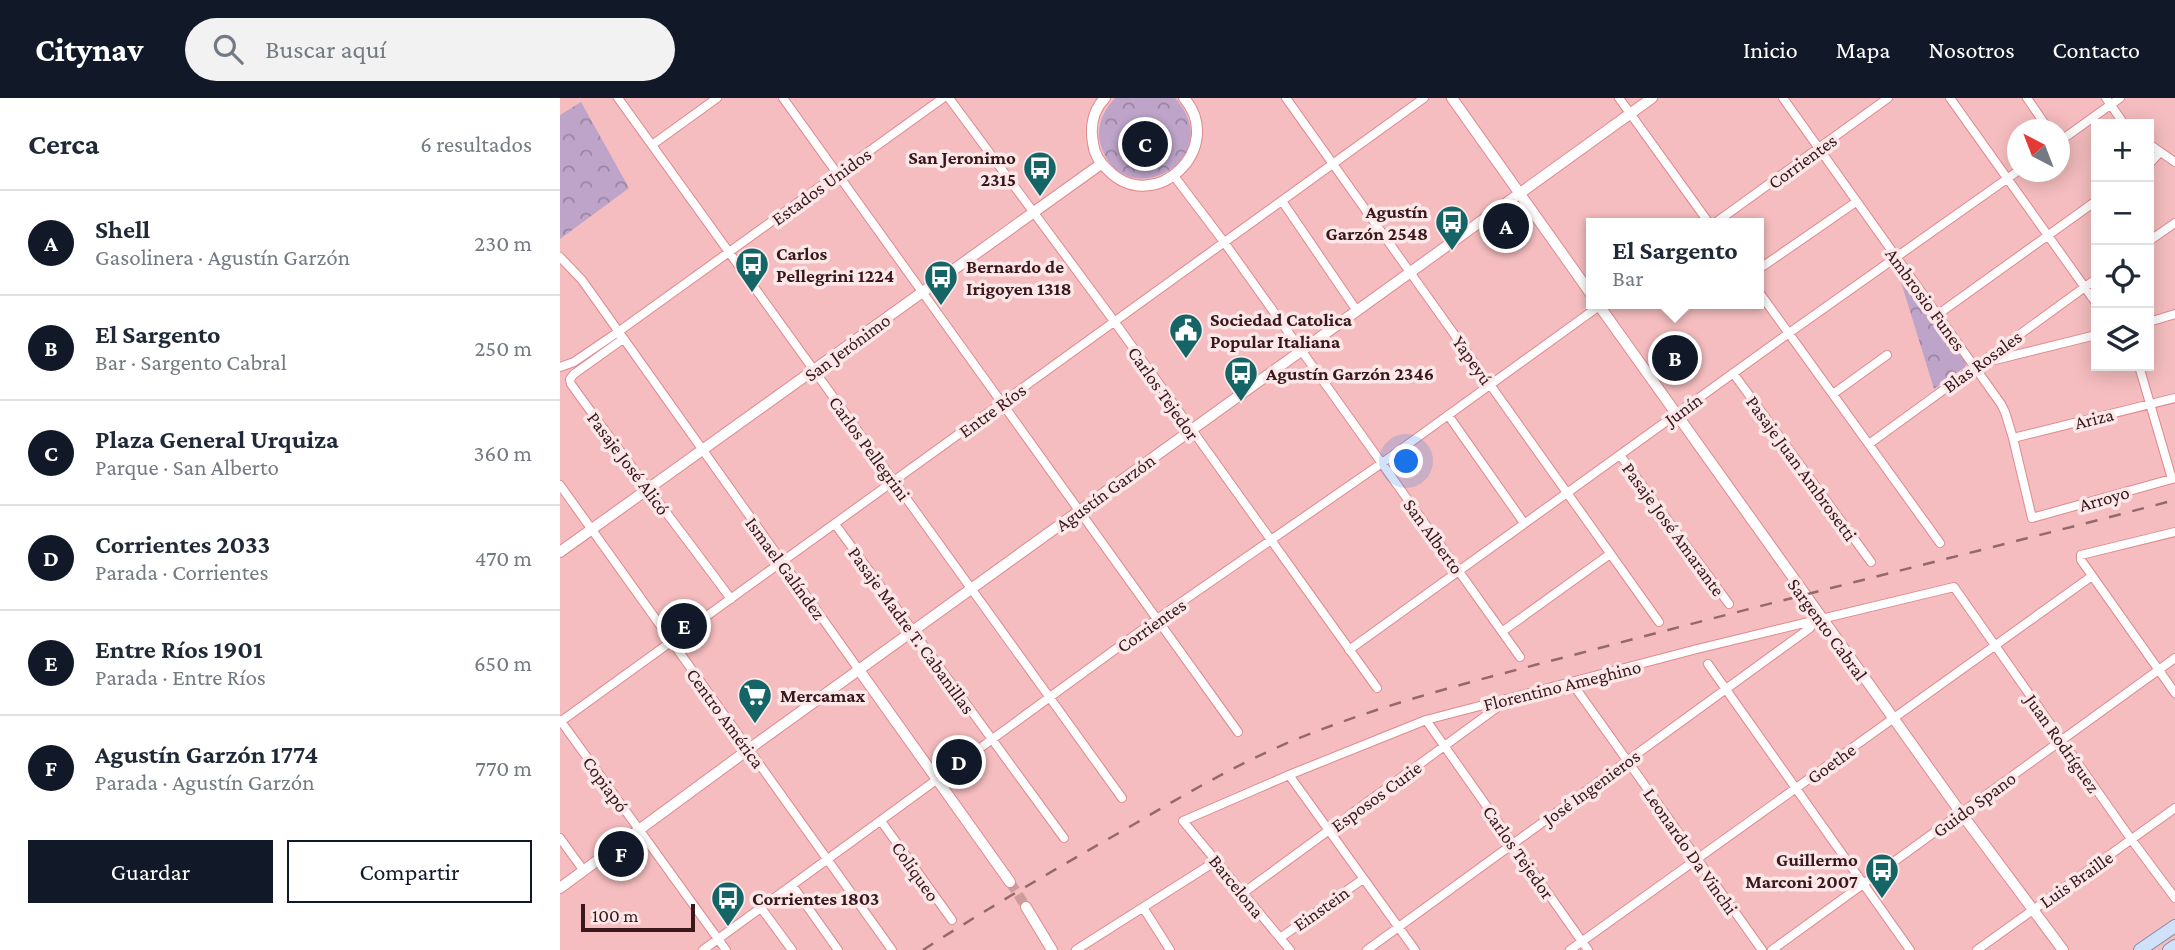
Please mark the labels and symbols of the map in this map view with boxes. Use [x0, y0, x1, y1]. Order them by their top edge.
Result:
pin: C [1122, 118, 1168, 170]
north arrow [2007, 119, 2070, 182]
street label: Corrientes [1764, 130, 1841, 193]
street label: Estados Unidos [768, 143, 875, 229]
place label: San Jeronimo 2315 [908, 147, 1016, 190]
bus stop icon: San Jeronimo 2315 [1021, 149, 1059, 198]
pin: A [1483, 200, 1529, 252]
place label: Agustín Garzón 2548 [1326, 201, 1428, 244]
bus stop icon: Agustín Garzón 2548 [1433, 203, 1471, 252]
place label: Carlos Pellegrini 1224 [776, 243, 894, 286]
street label: Ambrosio Funes [1881, 244, 1970, 355]
bus stop icon: Carlos Pellegrini 1224 [733, 245, 771, 294]
place label: Bernardo de Irigoyen 1318 [966, 256, 1072, 299]
bus stop icon: Bernardo de Irigoyen 1318 [922, 258, 960, 307]
street label: San Jerónimo [800, 309, 894, 386]
place label: Sociedad Catolica Popular Italiana [1210, 309, 1353, 352]
public building icon: Sociedad Catolica Popular Italiana [1167, 311, 1205, 360]
street label: Blas Rosales [1939, 326, 2026, 397]
street label: Yapeyú [1448, 332, 1497, 389]
pin: B [1652, 332, 1698, 384]
street label: Carlos Tejedor [1123, 343, 1204, 445]
bus stop icon: Agustín Garzón 2346 [1222, 354, 1260, 403]
place label: Agustín Garzón 2346 [1265, 363, 1434, 384]
street label: Entre Ríos [955, 379, 1030, 442]
street label: Junín [1659, 389, 1706, 431]
street label: Carlos Pellegrini [825, 392, 915, 505]
street label: Pasaje Juan Ambrosetti [1741, 392, 1861, 546]
street label: Ariza [2072, 403, 2116, 433]
street label: Pasaje José Alicó [582, 408, 674, 519]
your location [1389, 444, 1423, 478]
street label: Agustín Garzón [1052, 449, 1159, 535]
street label: Pasaje José Amarante [1617, 458, 1729, 601]
street label: Arroyo [2077, 481, 2132, 516]
street label: San Alberto [1399, 495, 1468, 578]
street label: Ismael Galíndez [741, 513, 830, 624]
street label: Pasaje Madre T. Cabanillas [843, 543, 979, 718]
street label: Sargento Cabral [1784, 574, 1872, 684]
street label: Corrientes [1113, 594, 1190, 657]
pin: E [661, 600, 707, 652]
street label: Florentino Ameghino [1481, 656, 1643, 715]
street label: Centro América [682, 664, 769, 772]
supermarket icon: Mercamax [736, 676, 774, 725]
place label: Mercamax [780, 685, 866, 706]
street label: Juan Rodríguez [2020, 688, 2104, 797]
pin: D [936, 736, 982, 788]
street label: Goethe [1803, 739, 1860, 788]
street label: José Ingenieros [1537, 745, 1644, 831]
street label: Copiapó [578, 752, 633, 816]
street label: Esposos Curie [1327, 757, 1425, 836]
street label: Guido Spano [1929, 767, 2020, 842]
street label: Leonardo Da Vinchi [1639, 784, 1742, 918]
street label: Carlos Tejedor [1478, 802, 1559, 904]
pin: F [598, 828, 644, 880]
street label: Coliqueo [887, 837, 944, 905]
street label: Luis Braille [2036, 847, 2117, 912]
place label: Guillermo Marconi 2007 [1745, 849, 1858, 892]
street label: Barcelona [1205, 851, 1269, 922]
bus stop icon: Guillermo Marconi 2007 [1863, 851, 1901, 900]
bus stop icon: Corrientes 1803 [709, 879, 747, 928]
street label: Einstein [1290, 882, 1353, 935]
place label: Corrientes 1803 [752, 888, 879, 909]
scale bar [581, 901, 695, 933]

